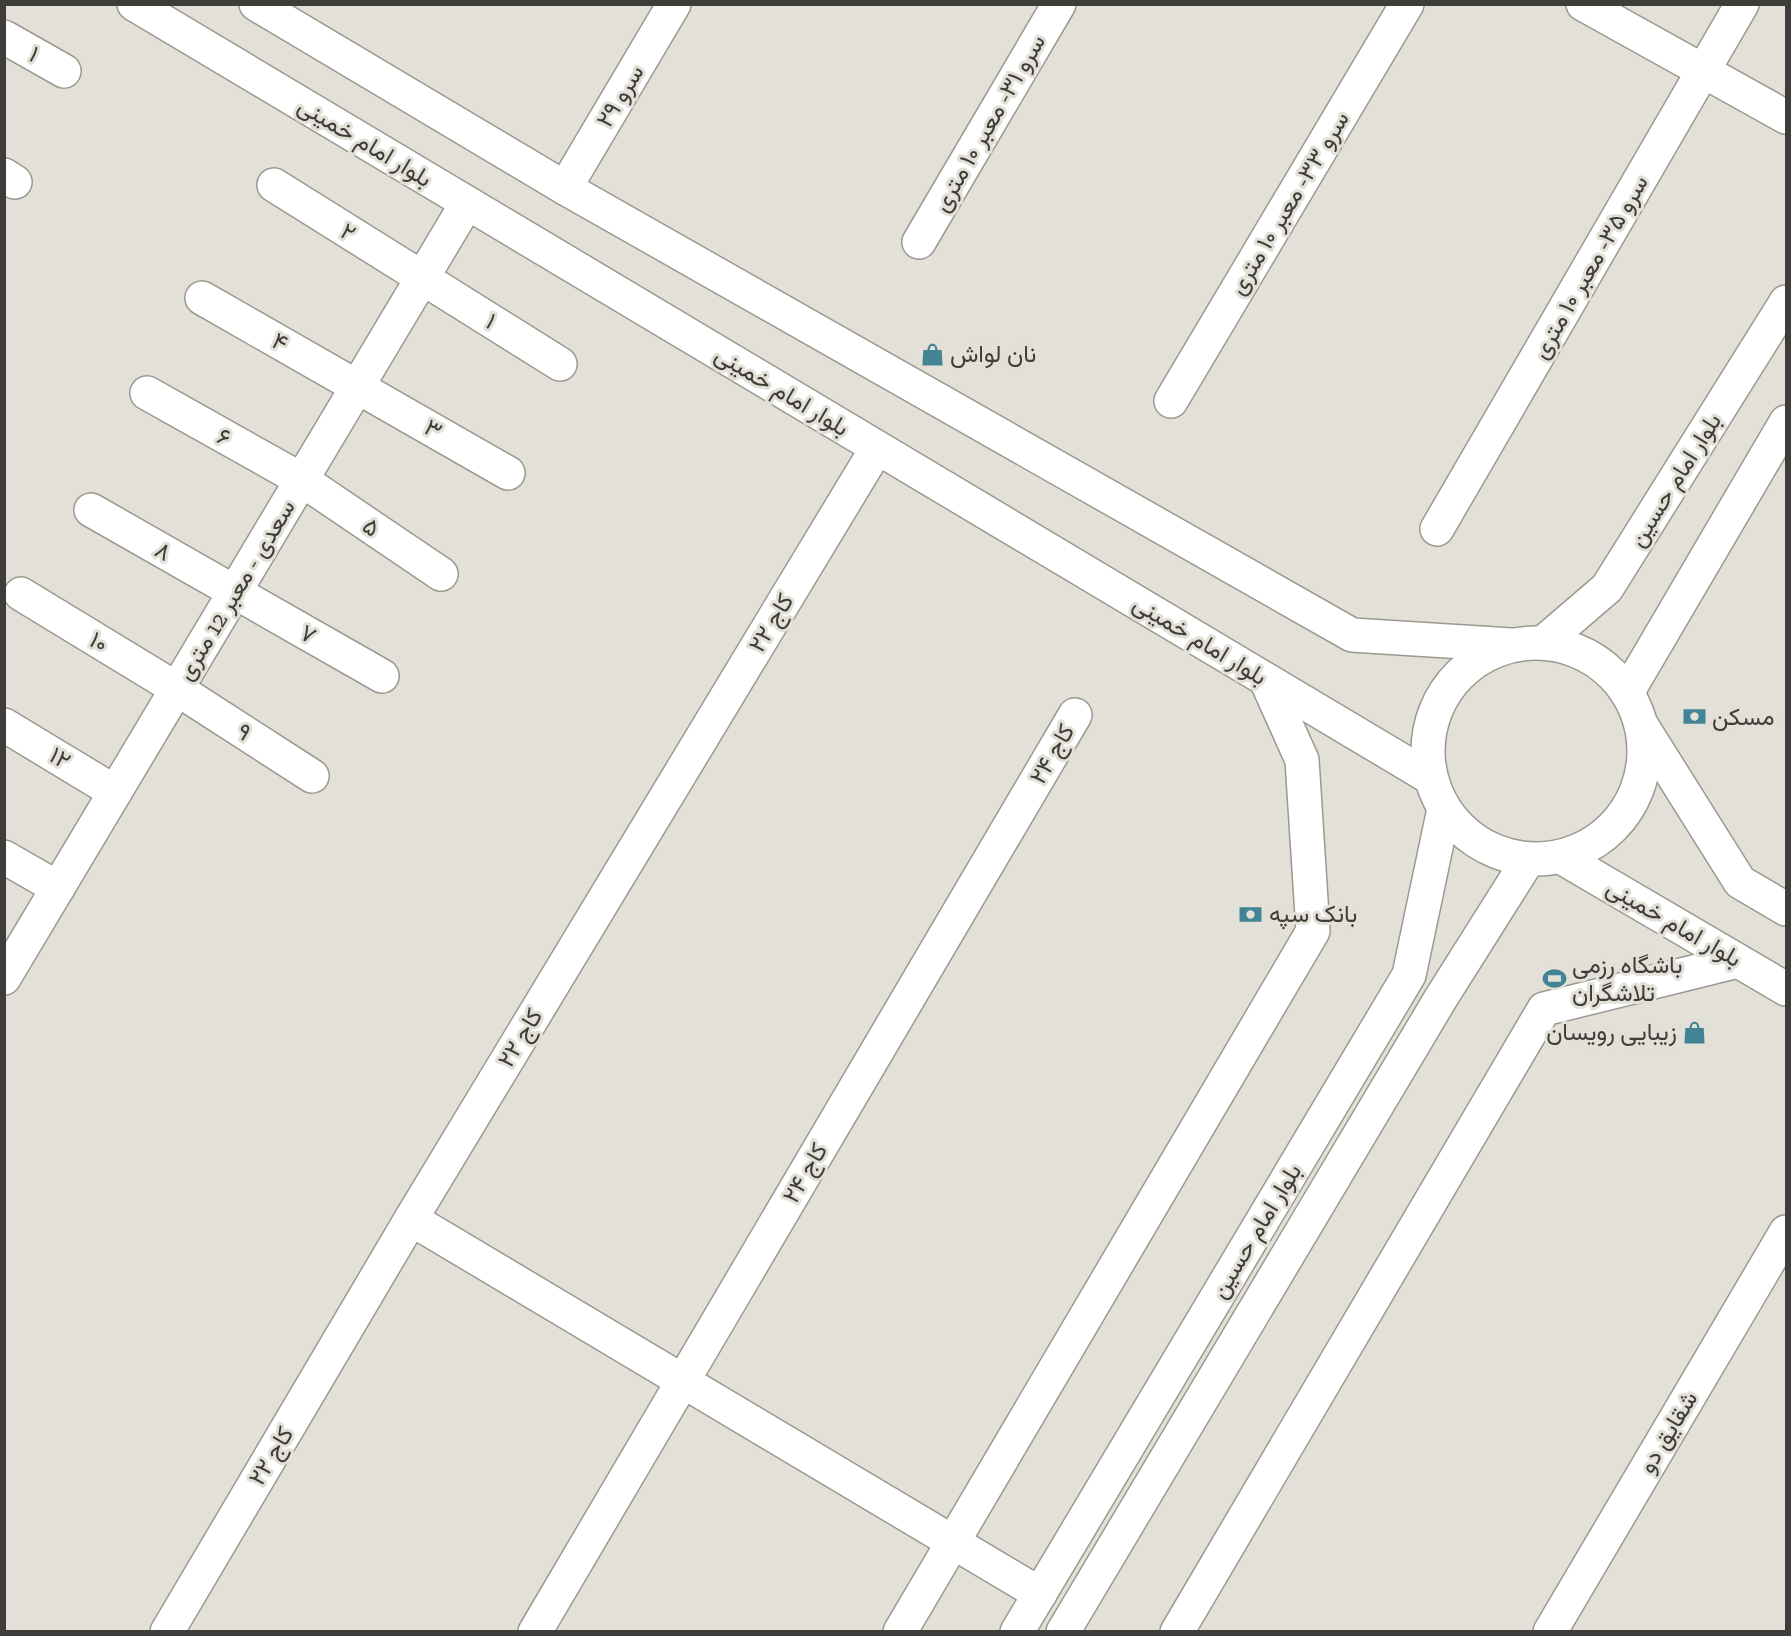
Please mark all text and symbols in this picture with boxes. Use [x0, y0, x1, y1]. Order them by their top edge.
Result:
street label: سرو ۳۱- معبر ۱۰ متری [926, 29, 1052, 217]
street label: ۱ [24, 39, 45, 68]
street label: سرو ۲۹ [590, 59, 650, 133]
street label: بلوار امام خمینی [292, 90, 438, 195]
street label: سرو ۳۳- معبر ۱۰ متری [1222, 106, 1356, 300]
street label: سرو ۳۵- معبر ۱۰ متری [1525, 170, 1655, 364]
street label: ۲ [335, 216, 361, 247]
street label: ۱ [481, 306, 502, 335]
street label: ۴ [267, 326, 293, 358]
street label: بلوار امام خمینی [709, 339, 855, 444]
place label: نان لواش [950, 339, 1036, 369]
shop icon: نان لواش [919, 341, 945, 367]
street label: بلوار امام حسین [1622, 408, 1729, 553]
street label: ۳ [419, 412, 447, 445]
street label: ۶ [212, 421, 236, 452]
street label: سعدی - معبر 12 متری [170, 494, 302, 686]
street label: ۵ [357, 511, 385, 543]
street label: ۸ [150, 534, 177, 567]
street label: کاج ۲۲ [742, 588, 801, 658]
street label: بلوار امام خمینی [1127, 588, 1273, 693]
street label: ۷ [295, 617, 322, 650]
street label: ۱۰ [84, 625, 114, 658]
place label: مسکن [1712, 702, 1775, 731]
bank icon: مسکن [1681, 704, 1707, 730]
street label: ۹ [232, 716, 257, 747]
street label: کاج ۲۴ [1023, 718, 1082, 790]
street label: ۱۲ [44, 740, 76, 775]
street label: بلوار امام خمینی [1601, 872, 1747, 975]
place label: بانک سپه [1269, 899, 1357, 930]
bank icon: بانک سپه [1238, 901, 1264, 927]
place label: باشگاه رزمی تلاشگران [1572, 950, 1682, 1008]
sports icon: باشگاه رزمی تلاشگران [1541, 966, 1567, 992]
street label: کاج ۲۲ [491, 1003, 550, 1073]
place label: زیبایی رویسان [1546, 1017, 1677, 1047]
shop icon: زیبایی رویسان [1682, 1019, 1708, 1045]
street label: کاج ۲۴ [776, 1137, 835, 1209]
street label: بلوار امام حسین [1204, 1158, 1309, 1304]
street label: شقایق دو [1632, 1385, 1704, 1479]
street label: کاج ۲۲ [242, 1421, 301, 1491]

